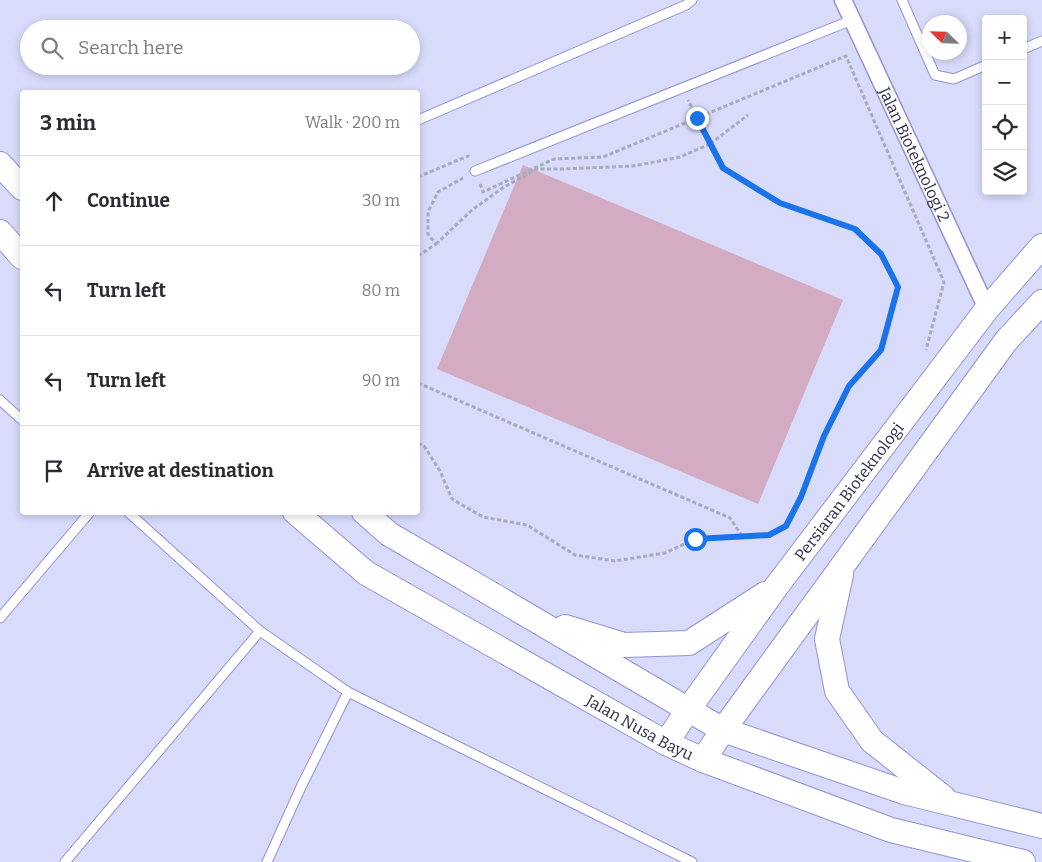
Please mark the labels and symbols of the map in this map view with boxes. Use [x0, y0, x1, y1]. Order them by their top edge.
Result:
north arrow [922, 15, 967, 60]
street label: Jalan Bioteknologi 2 [874, 83, 954, 224]
route end [686, 107, 709, 130]
street label: Persiaran Bioteknologi [791, 419, 908, 564]
route start [684, 528, 707, 551]
street label: Jalan Nusa Bayu [582, 690, 696, 764]

